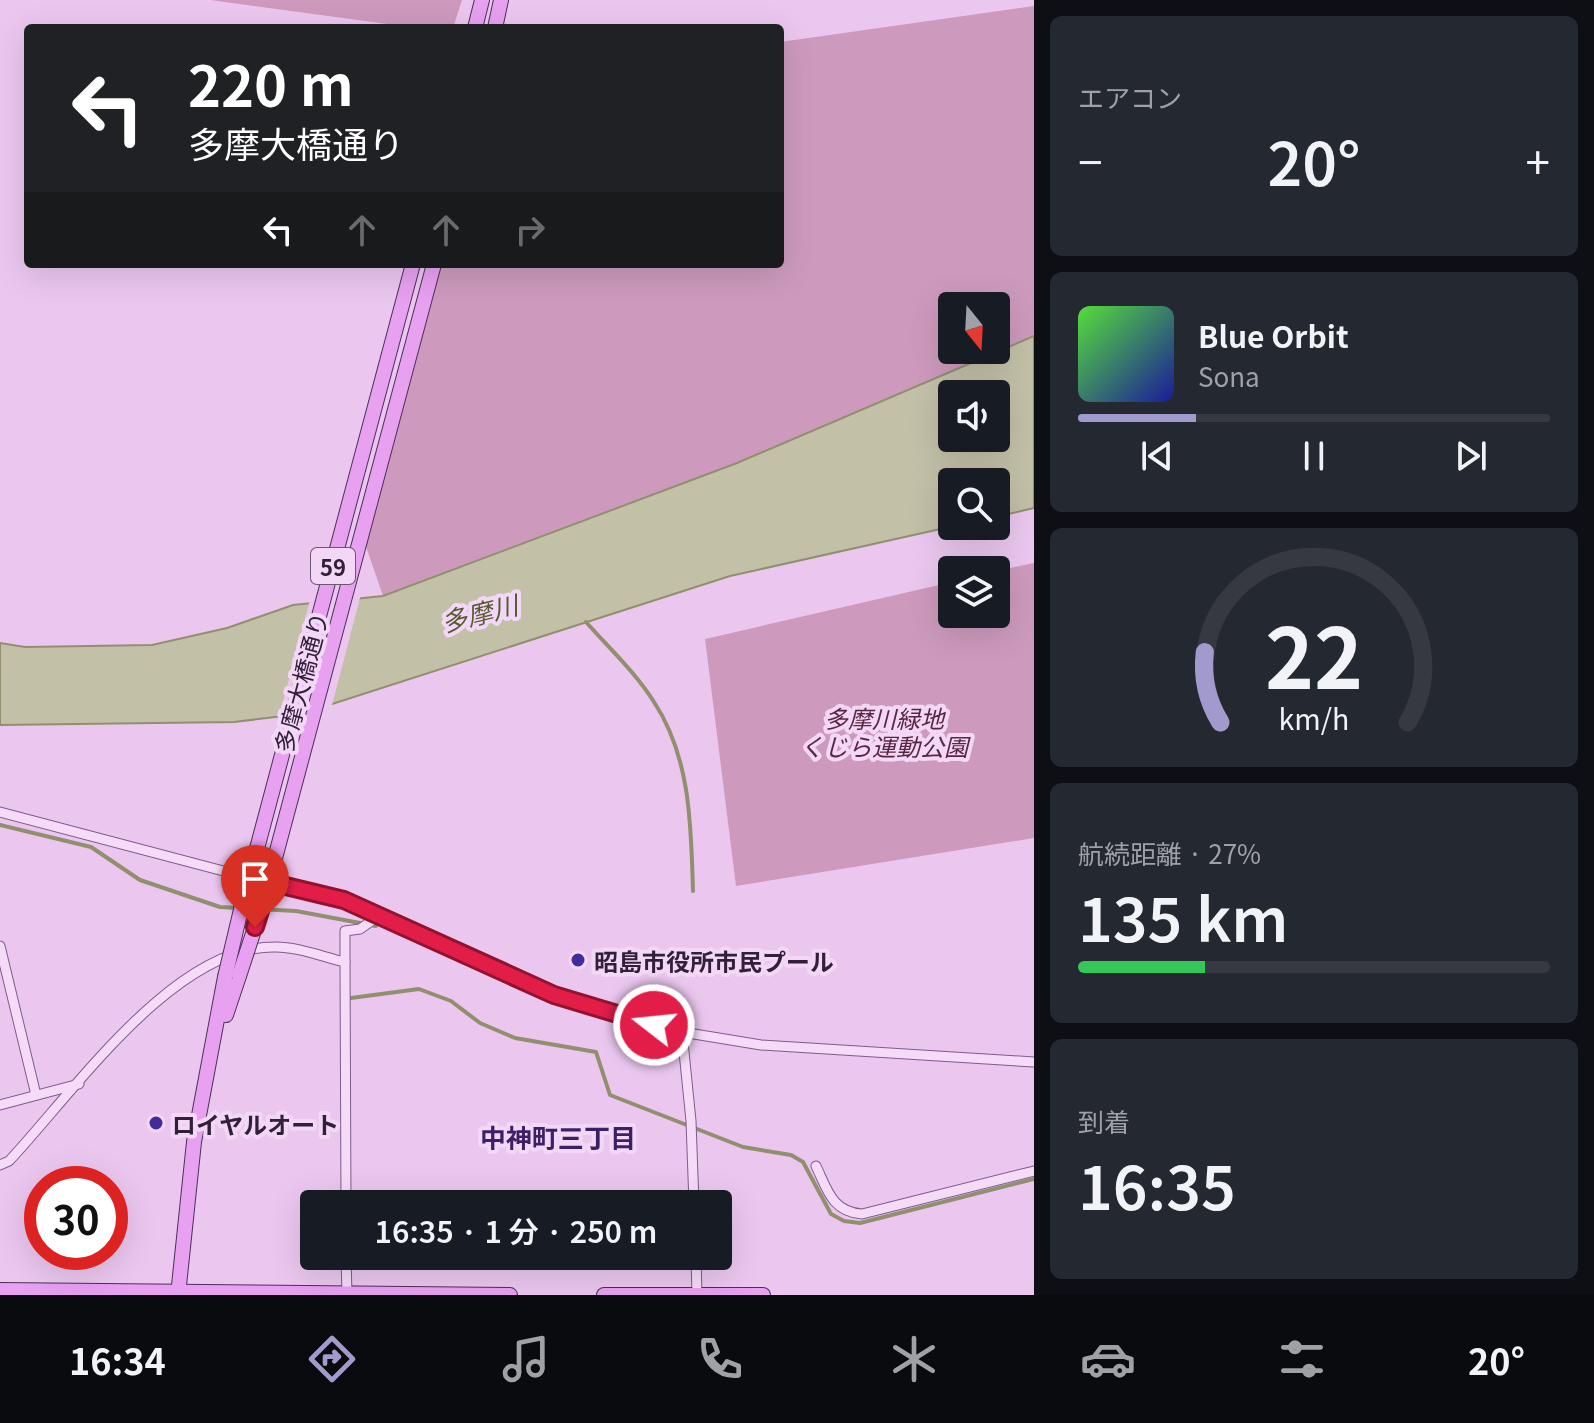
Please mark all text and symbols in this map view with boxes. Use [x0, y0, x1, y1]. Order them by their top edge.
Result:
text: 220 m [188, 41, 354, 122]
icon: left [56, 56, 160, 160]
text: エアコン [1078, 78, 1182, 115]
text: 多摩大橋通り [188, 116, 404, 168]
text: 20° [1267, 116, 1361, 203]
text: − [1078, 128, 1102, 192]
text: + [1526, 128, 1550, 192]
icon: left [256, 208, 300, 252]
icon: ahead [340, 208, 384, 252]
icon: ahead [424, 208, 468, 252]
icon: right [508, 208, 552, 252]
north arrow [938, 292, 1010, 364]
map controls [938, 292, 1010, 628]
text: Blue Orbit [1198, 313, 1349, 357]
text: Sona [1198, 357, 1260, 394]
button: sound [938, 380, 1010, 452]
icon: previous [1135, 434, 1179, 478]
icon: pause [1292, 434, 1336, 478]
icon: next [1449, 434, 1493, 478]
button: search [938, 468, 1010, 540]
road number: 59 [311, 548, 355, 584]
button: layers [938, 556, 1010, 628]
water label: 多摩川 [437, 584, 524, 639]
text: 22 [1265, 592, 1363, 713]
street label: 多摩大橋通り [264, 608, 336, 756]
text: km/h [1279, 698, 1349, 739]
park label: 多摩川緑地 くじら運動公園 [800, 700, 971, 763]
text: 航続距離 · 27% [1078, 834, 1261, 871]
pin [221, 845, 289, 927]
icon: arrive [233, 857, 277, 901]
text: 135 km [1078, 872, 1288, 959]
place label: 昭島市役所市民プール [594, 943, 834, 978]
marker: 昭島市役所市民プール [569, 951, 587, 969]
position arrow [612, 983, 696, 1067]
text: 到着 [1078, 1102, 1130, 1139]
place label: ロイヤルオート [172, 1106, 339, 1141]
marker: ロイヤルオート [147, 1114, 165, 1132]
district label: 中神町三丁目 [480, 1118, 636, 1155]
text: 16:35 [1078, 1140, 1236, 1227]
speed limit sign: 30 [24, 1166, 128, 1270]
text: 16:35 · 1 分 · 250 m [375, 1208, 657, 1252]
icon: directions [304, 1331, 360, 1387]
icon: music [498, 1331, 554, 1387]
icon: phone [692, 1331, 748, 1387]
icon: climate [886, 1331, 942, 1387]
icon: car [1080, 1331, 1136, 1387]
icon: filters [1274, 1331, 1330, 1387]
text: 16:34 [69, 1333, 166, 1385]
text: 20° [1468, 1333, 1525, 1385]

